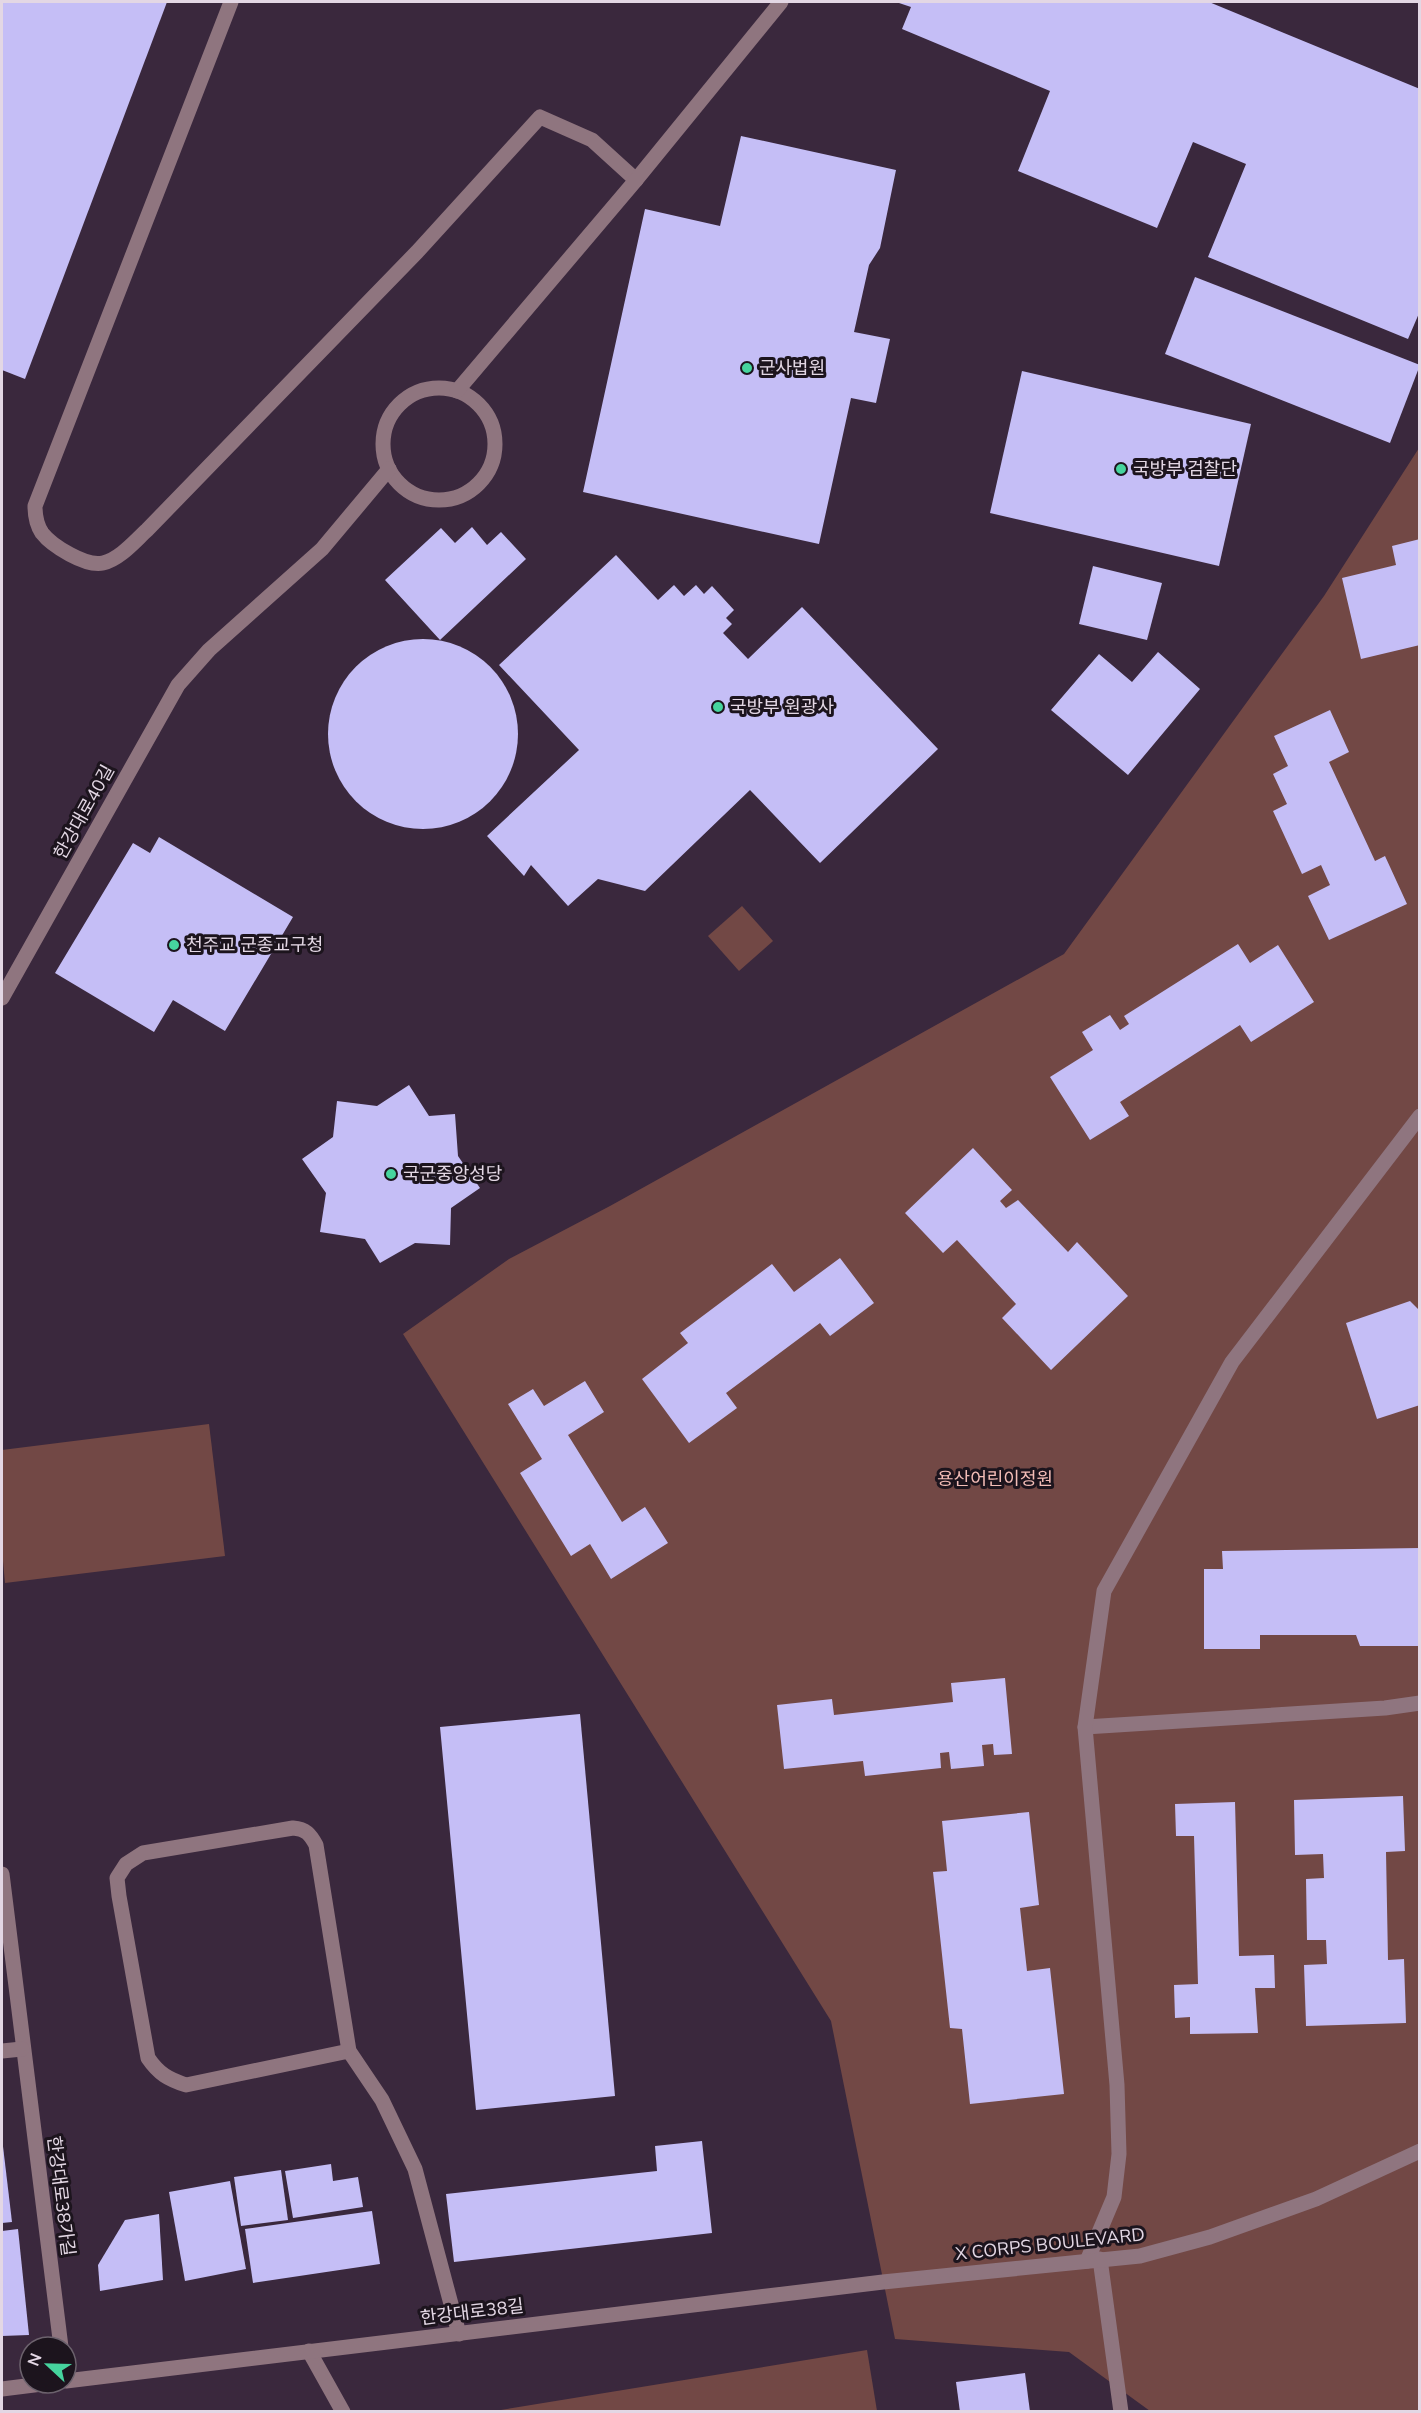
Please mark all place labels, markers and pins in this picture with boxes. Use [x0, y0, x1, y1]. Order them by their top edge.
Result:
place label: 군사법원 [759, 356, 825, 380]
marker: 군사법원 [740, 361, 754, 375]
place label: 국방부 검찰단 [1133, 457, 1237, 481]
marker: 국방부 검찰단 [1114, 462, 1128, 476]
place label: 국방부 원광사 [730, 695, 834, 719]
marker: 국방부 원광사 [711, 700, 725, 714]
place label: 천주교 군종교구청 [186, 933, 323, 957]
marker: 천주교 군종교구청 [167, 938, 181, 952]
place label: 국군중앙성당 [403, 1162, 502, 1186]
marker: 국군중앙성당 [384, 1167, 398, 1181]

